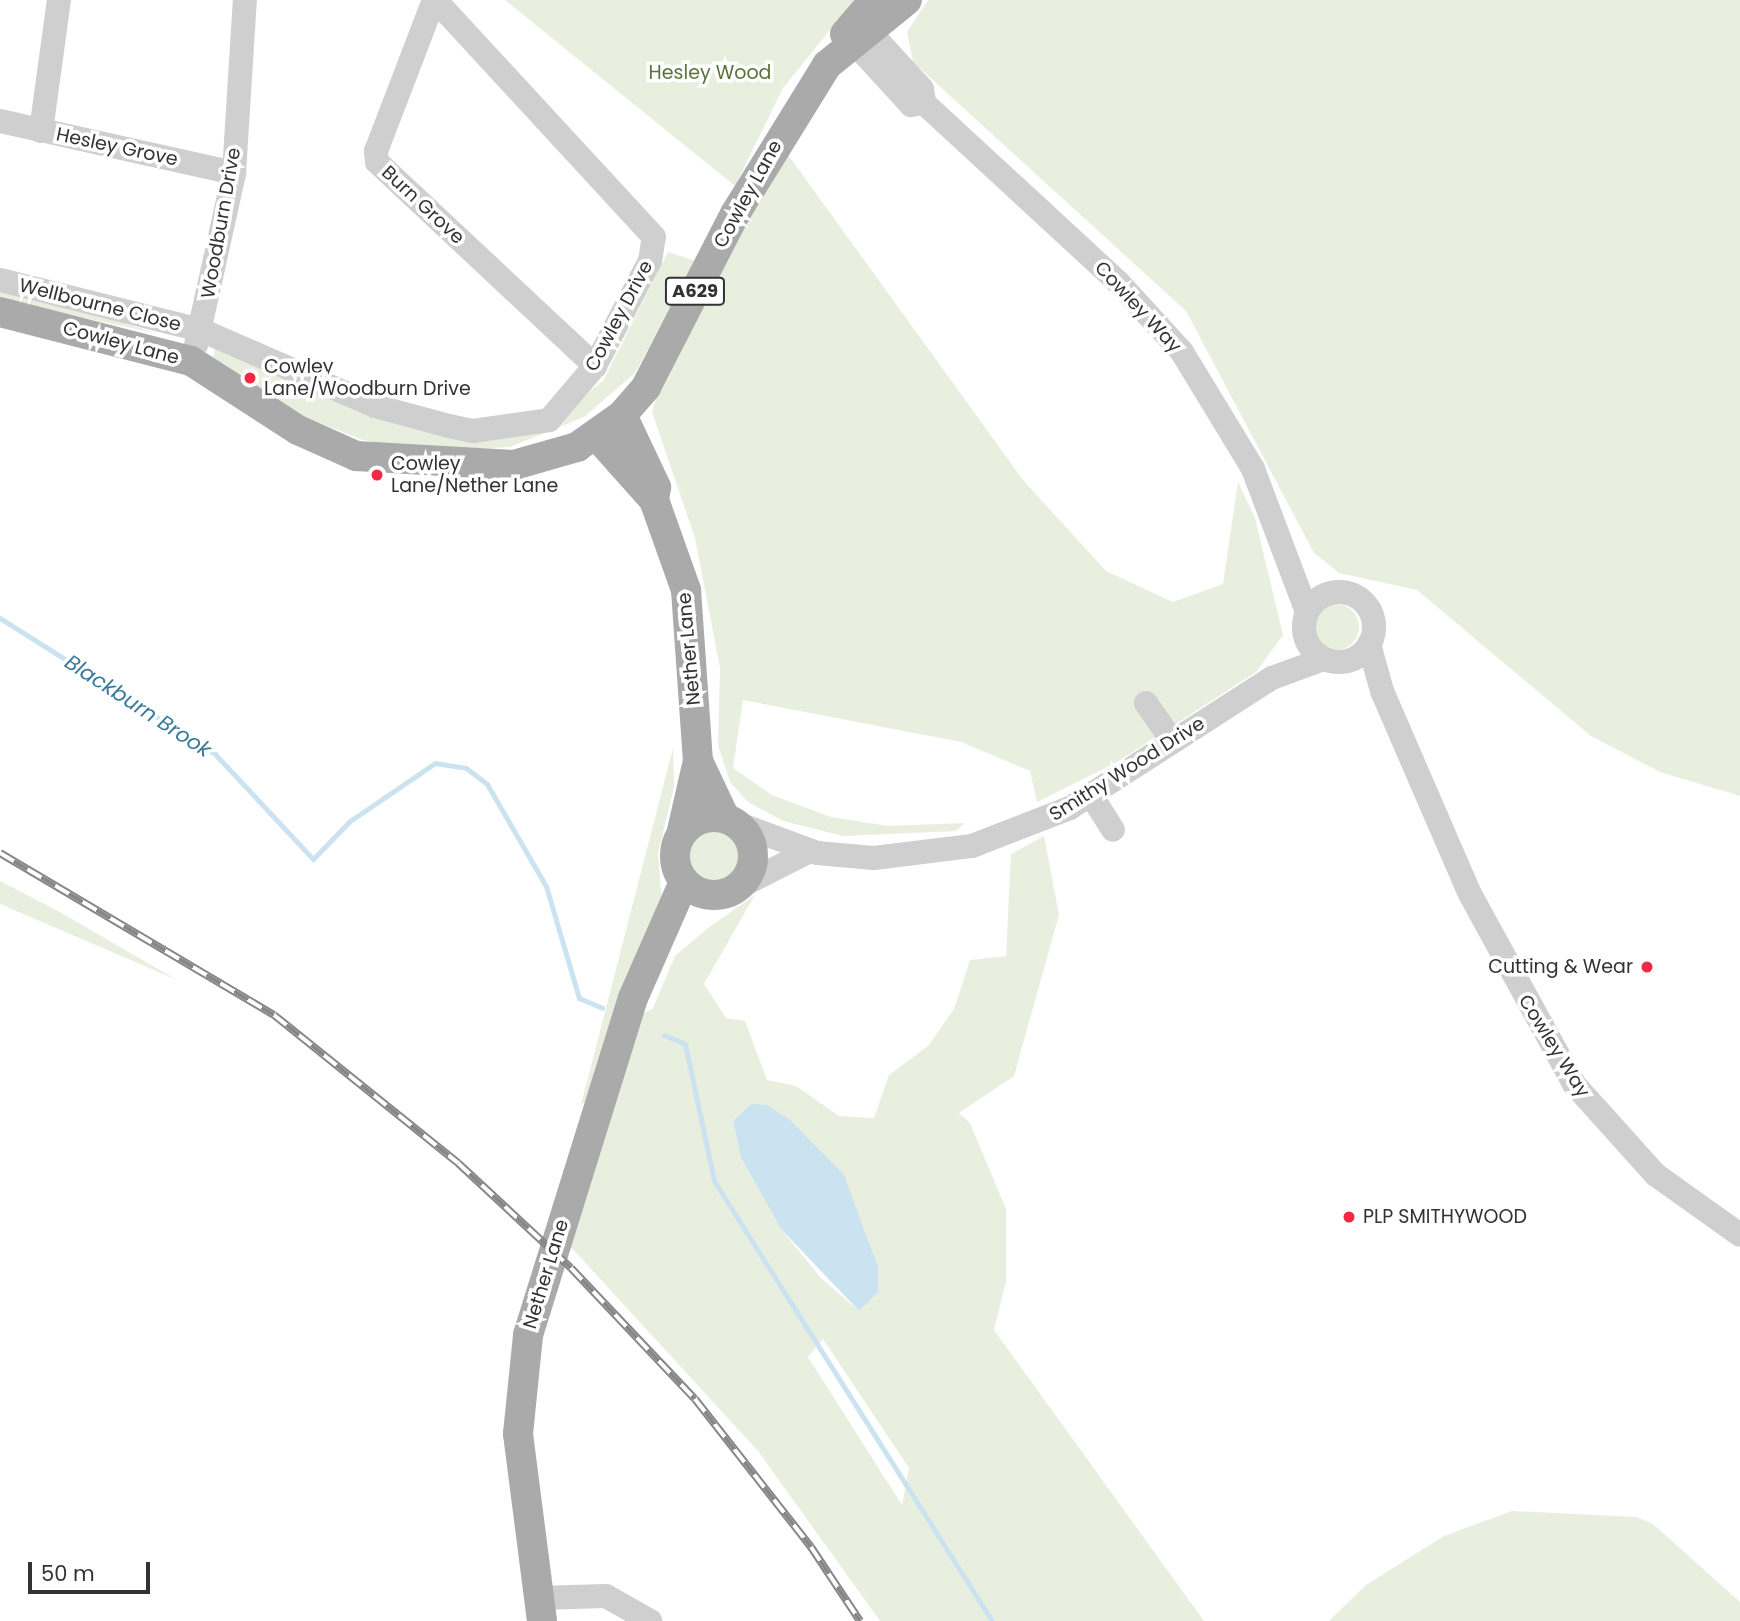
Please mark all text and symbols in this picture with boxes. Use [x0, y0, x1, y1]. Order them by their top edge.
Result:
park label: Hesley Wood [649, 62, 771, 84]
street label: Hesley Grove [54, 123, 180, 171]
street label: Cowley Lane [709, 136, 787, 252]
street label: Woodburn Drive [197, 146, 245, 300]
street label: Burn Grove [377, 161, 469, 249]
street label: Cowley Drive [580, 257, 658, 375]
street label: Cowley Way [1090, 257, 1186, 357]
street label: Wellbourne Close [17, 274, 183, 336]
road number: A629 [664, 276, 726, 306]
street label: Cowley Lane [60, 317, 182, 369]
place label: Cowley Lane/Woodburn Drive [264, 356, 471, 400]
marker: Cowley Lane/Woodburn Drive [242, 370, 258, 386]
place label: Cowley Lane/Nether Lane [391, 453, 558, 497]
marker: Cowley Lane/Nether Lane [369, 467, 385, 483]
street label: Nether Lane [673, 592, 705, 706]
water label: Blackburn Brook [60, 649, 216, 763]
street label: Smithy Wood Drive [1045, 712, 1209, 826]
place label: Cutting & Wear [1488, 956, 1633, 978]
marker: Cutting & Wear [1639, 959, 1655, 975]
street label: Cowley Way [1513, 990, 1595, 1102]
place label: PLP SMITHYWOOD [1363, 1206, 1527, 1228]
marker: PLP SMITHYWOOD [1341, 1209, 1357, 1225]
street label: Nether Lane [519, 1217, 573, 1331]
scale bar [32, 1548, 154, 1592]
text: 50 m [41, 1559, 95, 1588]

